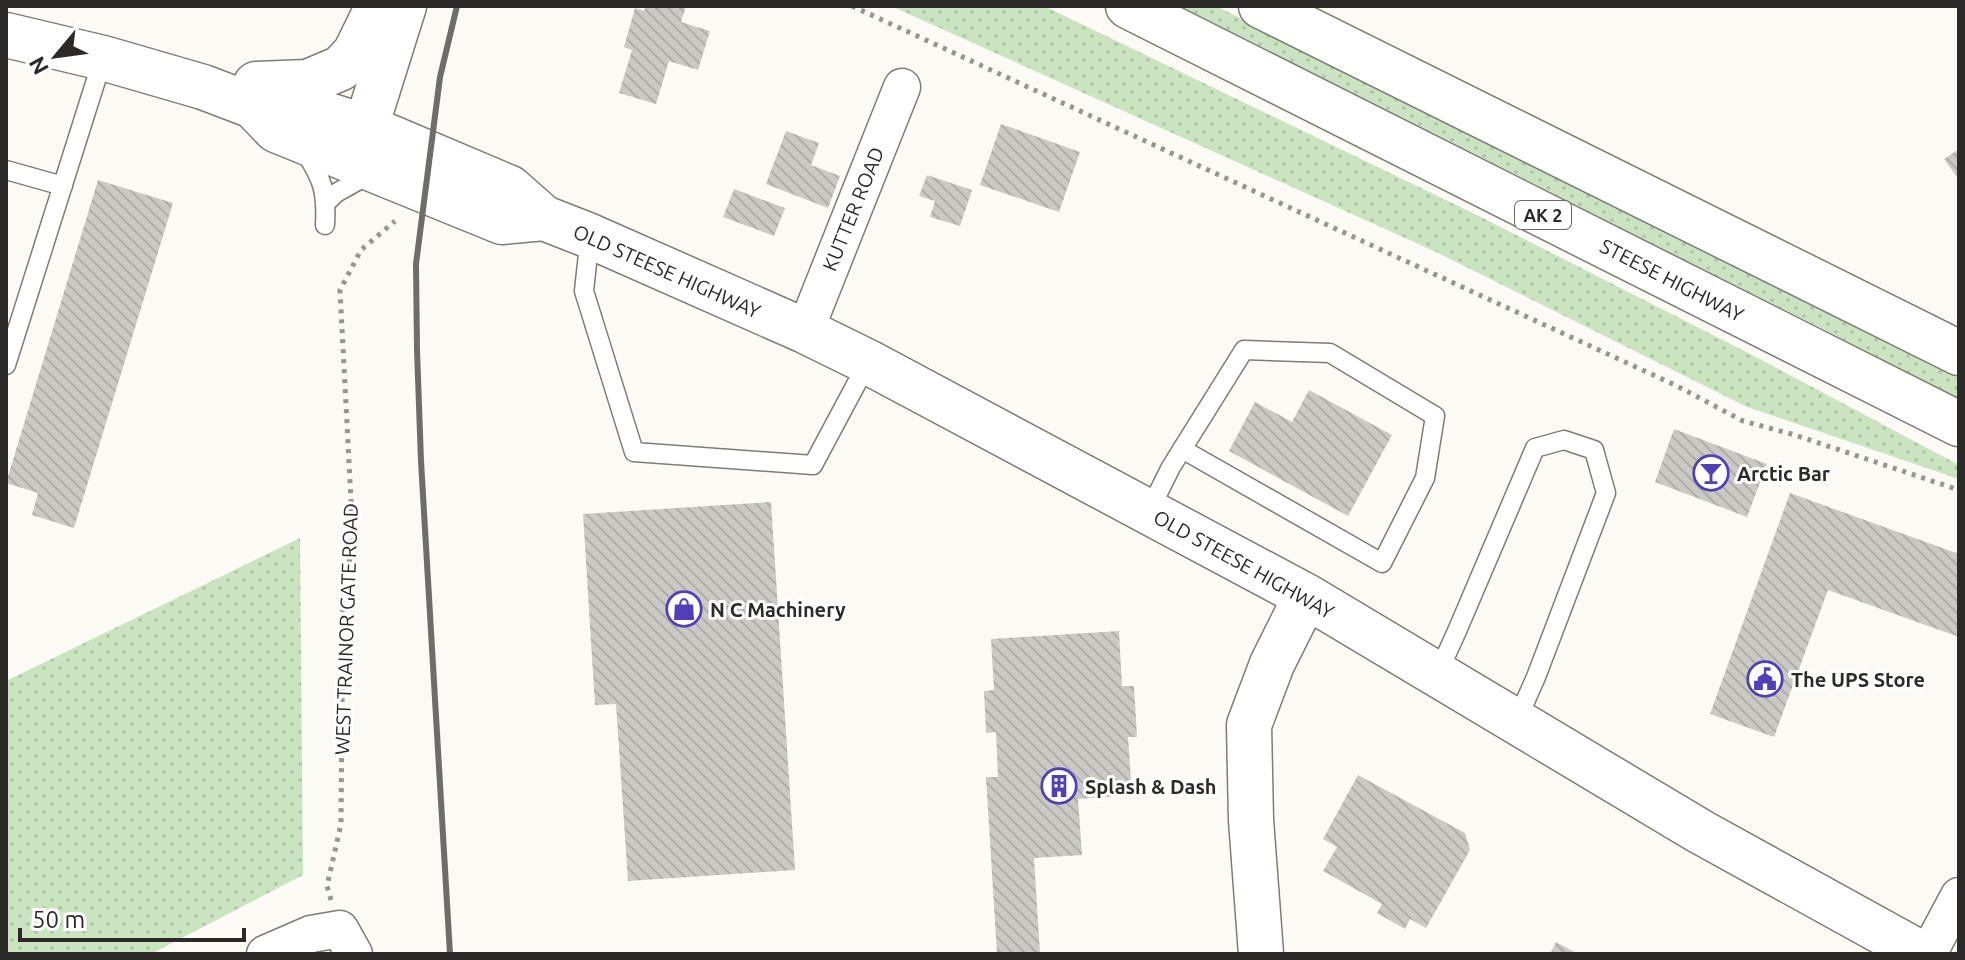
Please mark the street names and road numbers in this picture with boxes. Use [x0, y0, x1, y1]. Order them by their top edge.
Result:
street label: KUTTER ROAD [818, 144, 888, 274]
road number: AK 2 [1515, 201, 1571, 229]
street label: OLD STEESE HIGHWAY [570, 219, 764, 323]
street label: STEESE HIGHWAY [1596, 234, 1748, 326]
street label: WEST TRAINOR GATE ROAD [330, 503, 362, 755]
street label: OLD STEESE HIGHWAY [1150, 505, 1338, 623]

